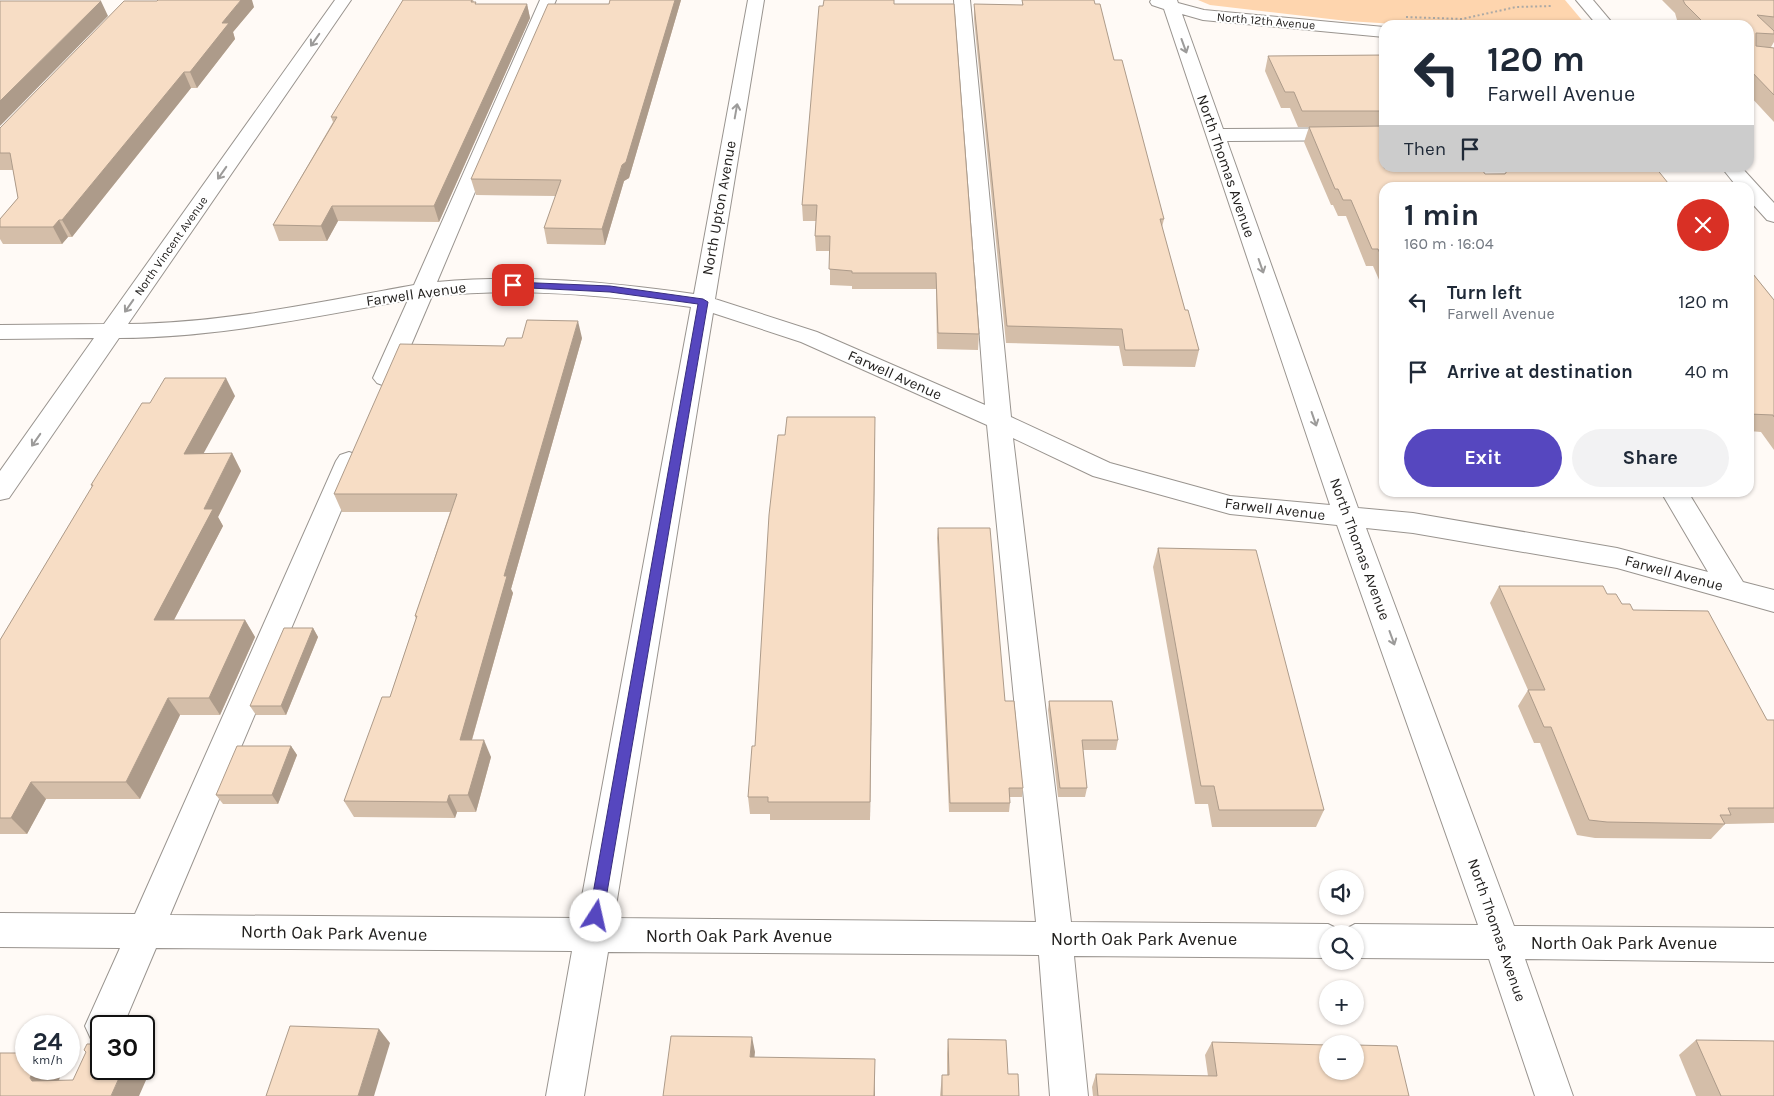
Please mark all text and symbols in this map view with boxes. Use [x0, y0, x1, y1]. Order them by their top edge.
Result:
street label: North 12th Avenue [1216, 10, 1316, 32]
one-way arrow [310, 33, 320, 47]
one-way arrow [1180, 38, 1189, 53]
text: 120 m [1487, 39, 1585, 80]
icon: left [1404, 40, 1469, 105]
text: Farwell Avenue [1487, 81, 1635, 107]
street label: North Thomas Avenue [1193, 92, 1259, 240]
one-way arrow [732, 103, 742, 119]
icon: arrive [1456, 135, 1484, 163]
text: Then [1404, 138, 1446, 160]
street label: North Upton Avenue [698, 139, 740, 277]
one-way arrow [217, 166, 227, 180]
street label: North Vincent Avenue [132, 194, 210, 298]
text: 1 min [1404, 197, 1479, 233]
button: close [1677, 199, 1729, 251]
text: 160 m · 16:04 [1404, 234, 1494, 253]
one-way arrow [1257, 257, 1266, 273]
pin [492, 264, 534, 306]
icon: arrive [499, 271, 527, 299]
street label: Farwell Avenue [365, 278, 467, 310]
text: Turn left [1447, 282, 1522, 304]
icon: left [1404, 288, 1432, 316]
text: 120 m [1678, 291, 1729, 313]
one-way arrow [124, 299, 134, 313]
text: Farwell Avenue [1447, 304, 1555, 323]
street label: Farwell Avenue [845, 346, 945, 404]
icon: arrive [1404, 358, 1432, 386]
text: Arrive at destination [1447, 361, 1633, 383]
text: 40 m [1685, 361, 1729, 383]
one-way arrow [1310, 411, 1319, 426]
button: Exit [1404, 429, 1562, 487]
button: Share [1572, 429, 1729, 487]
one-way arrow [31, 432, 41, 446]
street label: North Thomas Avenue [1326, 475, 1394, 623]
street label: Farwell Avenue [1224, 494, 1326, 524]
street label: Farwell Avenue [1623, 551, 1725, 595]
one-way arrow [1388, 630, 1397, 645]
street label: North Thomas Avenue [1464, 856, 1530, 1004]
map controls [1319, 870, 1364, 1080]
button: sound [1319, 870, 1364, 915]
position arrow [569, 889, 621, 941]
street label: North Oak Park Avenue [241, 920, 427, 946]
street label: North Oak Park Avenue [646, 925, 832, 947]
button: search [1319, 925, 1364, 970]
street label: North Oak Park Avenue [1051, 928, 1237, 950]
street label: North Oak Park Avenue [1531, 932, 1717, 954]
button: + [1319, 980, 1364, 1025]
speed limit sign: 30 [90, 1015, 155, 1080]
text: 24 [32, 1027, 63, 1056]
button: − [1319, 1035, 1364, 1080]
text: km/h [32, 1053, 63, 1067]

